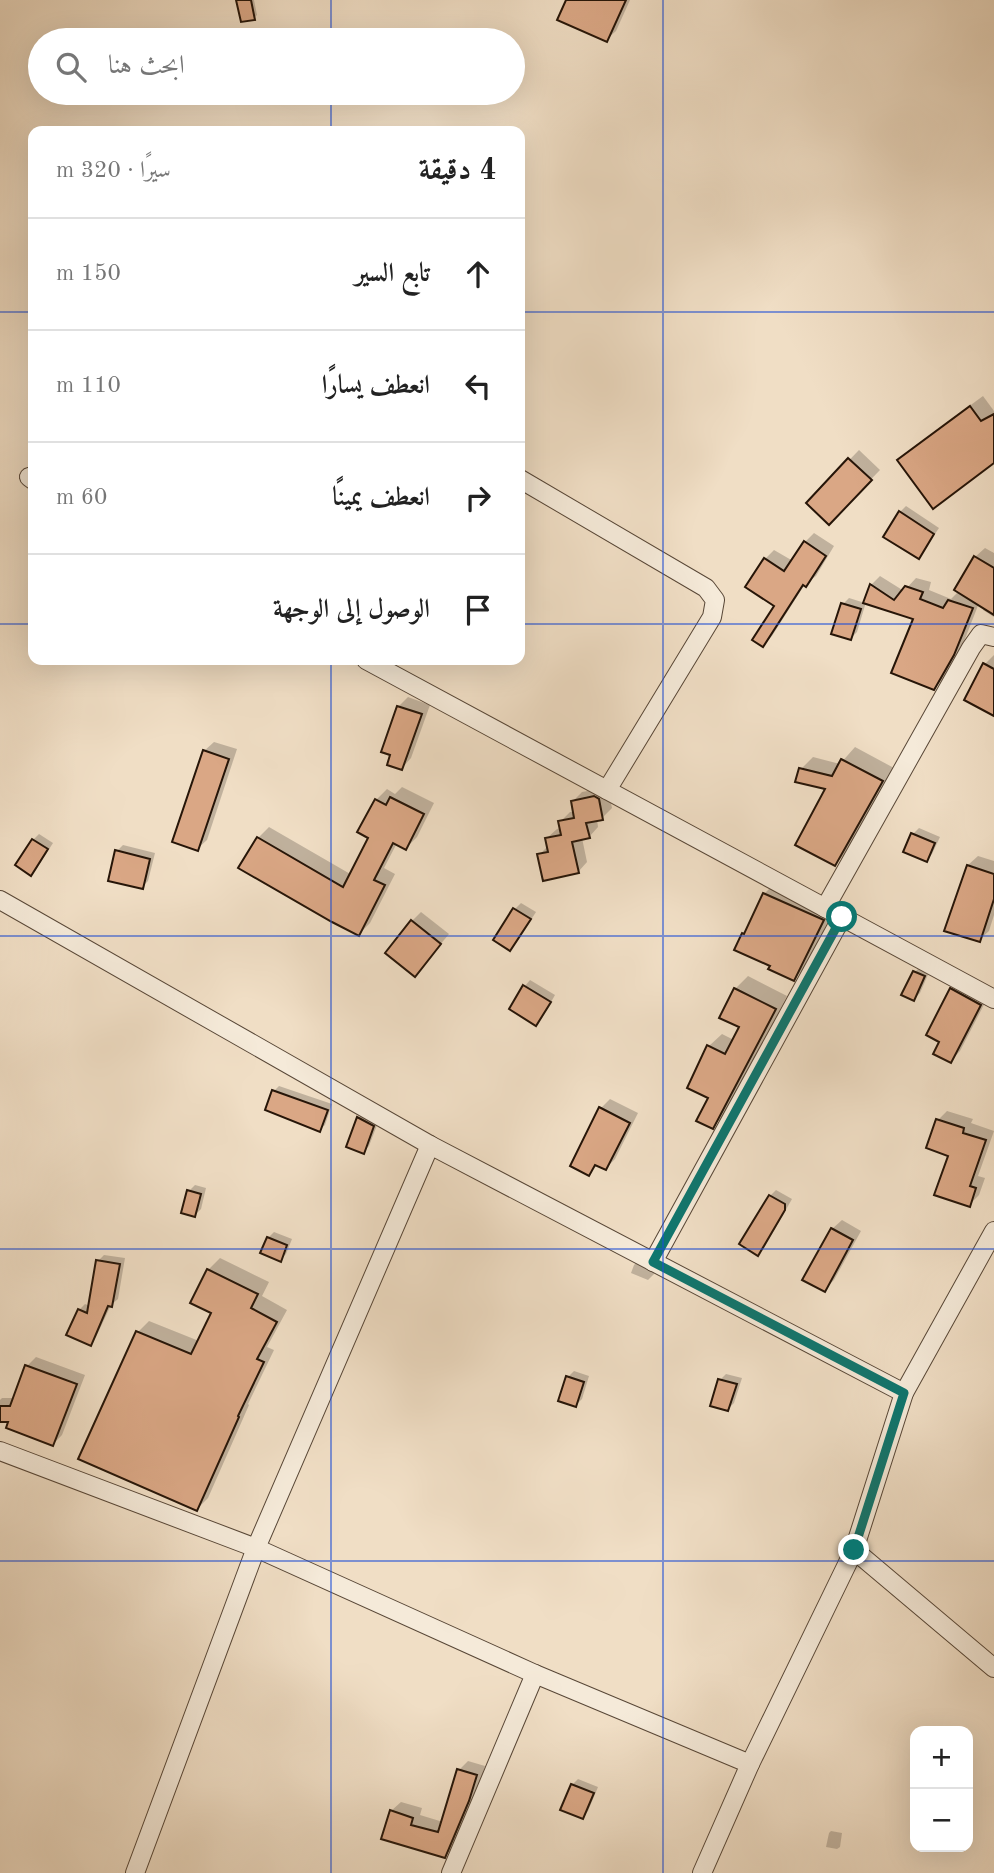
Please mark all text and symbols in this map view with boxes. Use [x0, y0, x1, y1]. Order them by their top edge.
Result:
search box [28, 28, 525, 105]
icon: search [52, 48, 90, 86]
text: ابحث هنا [108, 53, 185, 79]
text: 4 دقيقة [419, 156, 497, 186]
text: سيرًا · 320 m [56, 159, 171, 182]
icon: ahead [459, 255, 497, 293]
text: تابع السير [355, 261, 430, 287]
text: 150 m [56, 262, 121, 285]
icon: left [459, 367, 497, 405]
text: انعطف يسارًا [322, 373, 430, 399]
text: 110 m [56, 374, 121, 397]
icon: right [459, 479, 497, 517]
text: انعطف يمينًا [332, 485, 430, 511]
text: 60 m [56, 486, 107, 509]
icon: arrive [459, 591, 497, 629]
text: الوصول إلى الوجهة [273, 597, 430, 623]
route start [826, 901, 857, 932]
route end [838, 1534, 869, 1565]
map controls [910, 1726, 973, 1852]
button: + [910, 1726, 973, 1789]
button: − [910, 1789, 973, 1852]

